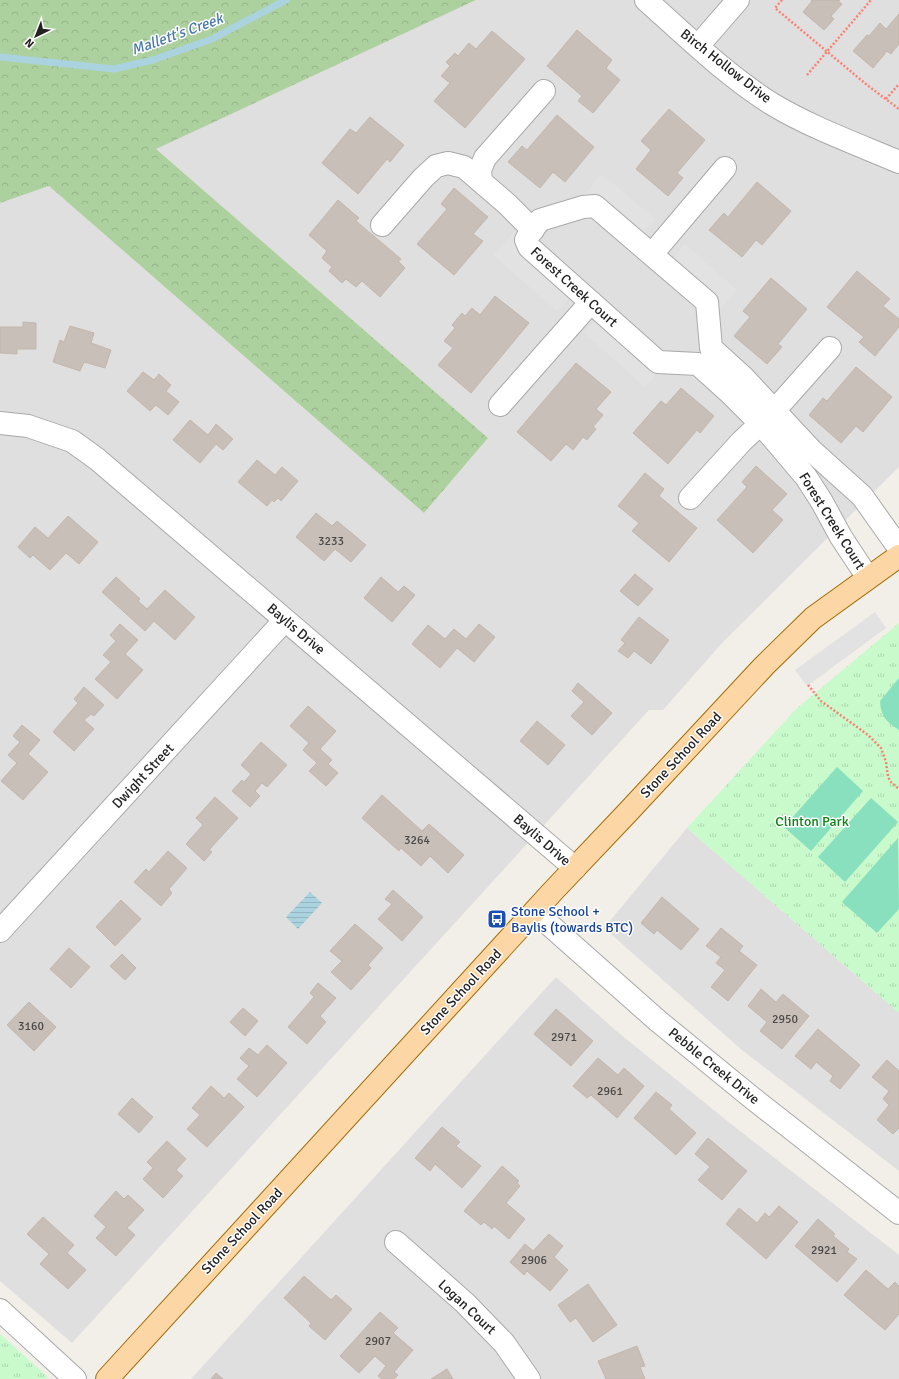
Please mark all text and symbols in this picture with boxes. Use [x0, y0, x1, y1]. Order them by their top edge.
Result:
water label: Mallett's Creek [129, 9, 227, 59]
north arrow [16, 16, 56, 56]
street label: Birch Hollow Drive [677, 25, 775, 107]
text: N [22, 36, 37, 50]
street label: Forest Creek Court [527, 243, 621, 331]
street label: Forest Creek Court [795, 469, 869, 573]
house number: 3233 [318, 534, 344, 549]
street label: Baylis Drive [264, 600, 328, 658]
street label: Stone School Road [637, 709, 725, 801]
street label: Dwight Street [109, 740, 177, 812]
street label: Baylis Drive [510, 811, 574, 869]
park label: Clinton Park [775, 813, 849, 830]
house number: 3264 [404, 833, 430, 848]
place label: Stone School + Baylis (towards BTC) [511, 903, 633, 936]
bus stop icon: Stone School + Baylis (towards BTC) [486, 908, 508, 930]
street label: Stone School Road [417, 946, 505, 1038]
house number: 2950 [772, 1012, 798, 1027]
house number: 3160 [18, 1019, 44, 1034]
street label: Pebble Creek Drive [665, 1024, 763, 1108]
house number: 2971 [551, 1030, 577, 1045]
house number: 2961 [597, 1084, 623, 1099]
street label: Stone School Road [198, 1185, 286, 1277]
house number: 2921 [811, 1243, 837, 1258]
house number: 2906 [521, 1253, 547, 1268]
street label: Logan Court [434, 1276, 500, 1338]
house number: 2907 [365, 1334, 391, 1349]

